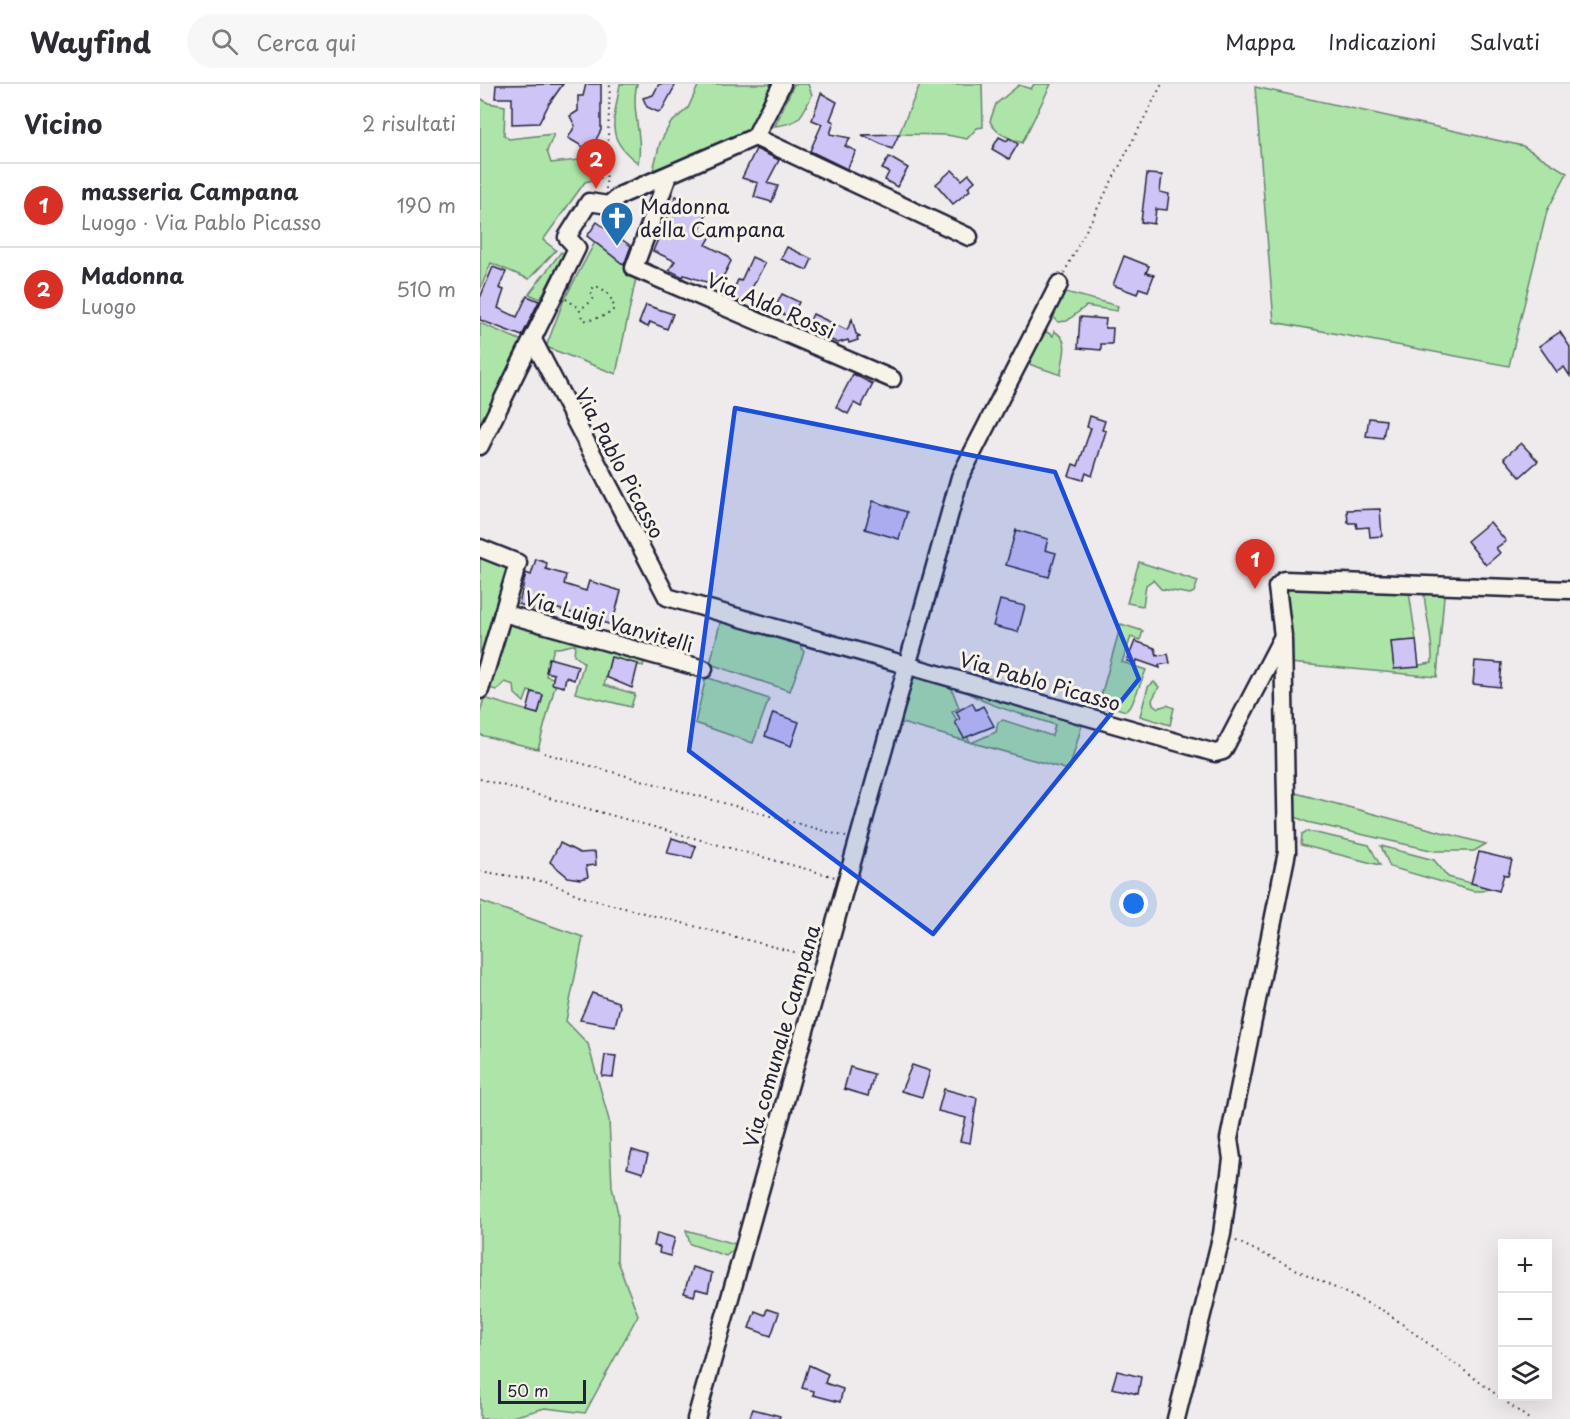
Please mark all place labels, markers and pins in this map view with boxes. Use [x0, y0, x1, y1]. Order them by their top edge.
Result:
pin: 2 [576, 140, 616, 189]
place label: Madonna della Campana [640, 191, 785, 244]
church icon: Madonna della Campana [599, 200, 635, 247]
pin: 1 [1236, 540, 1274, 589]

